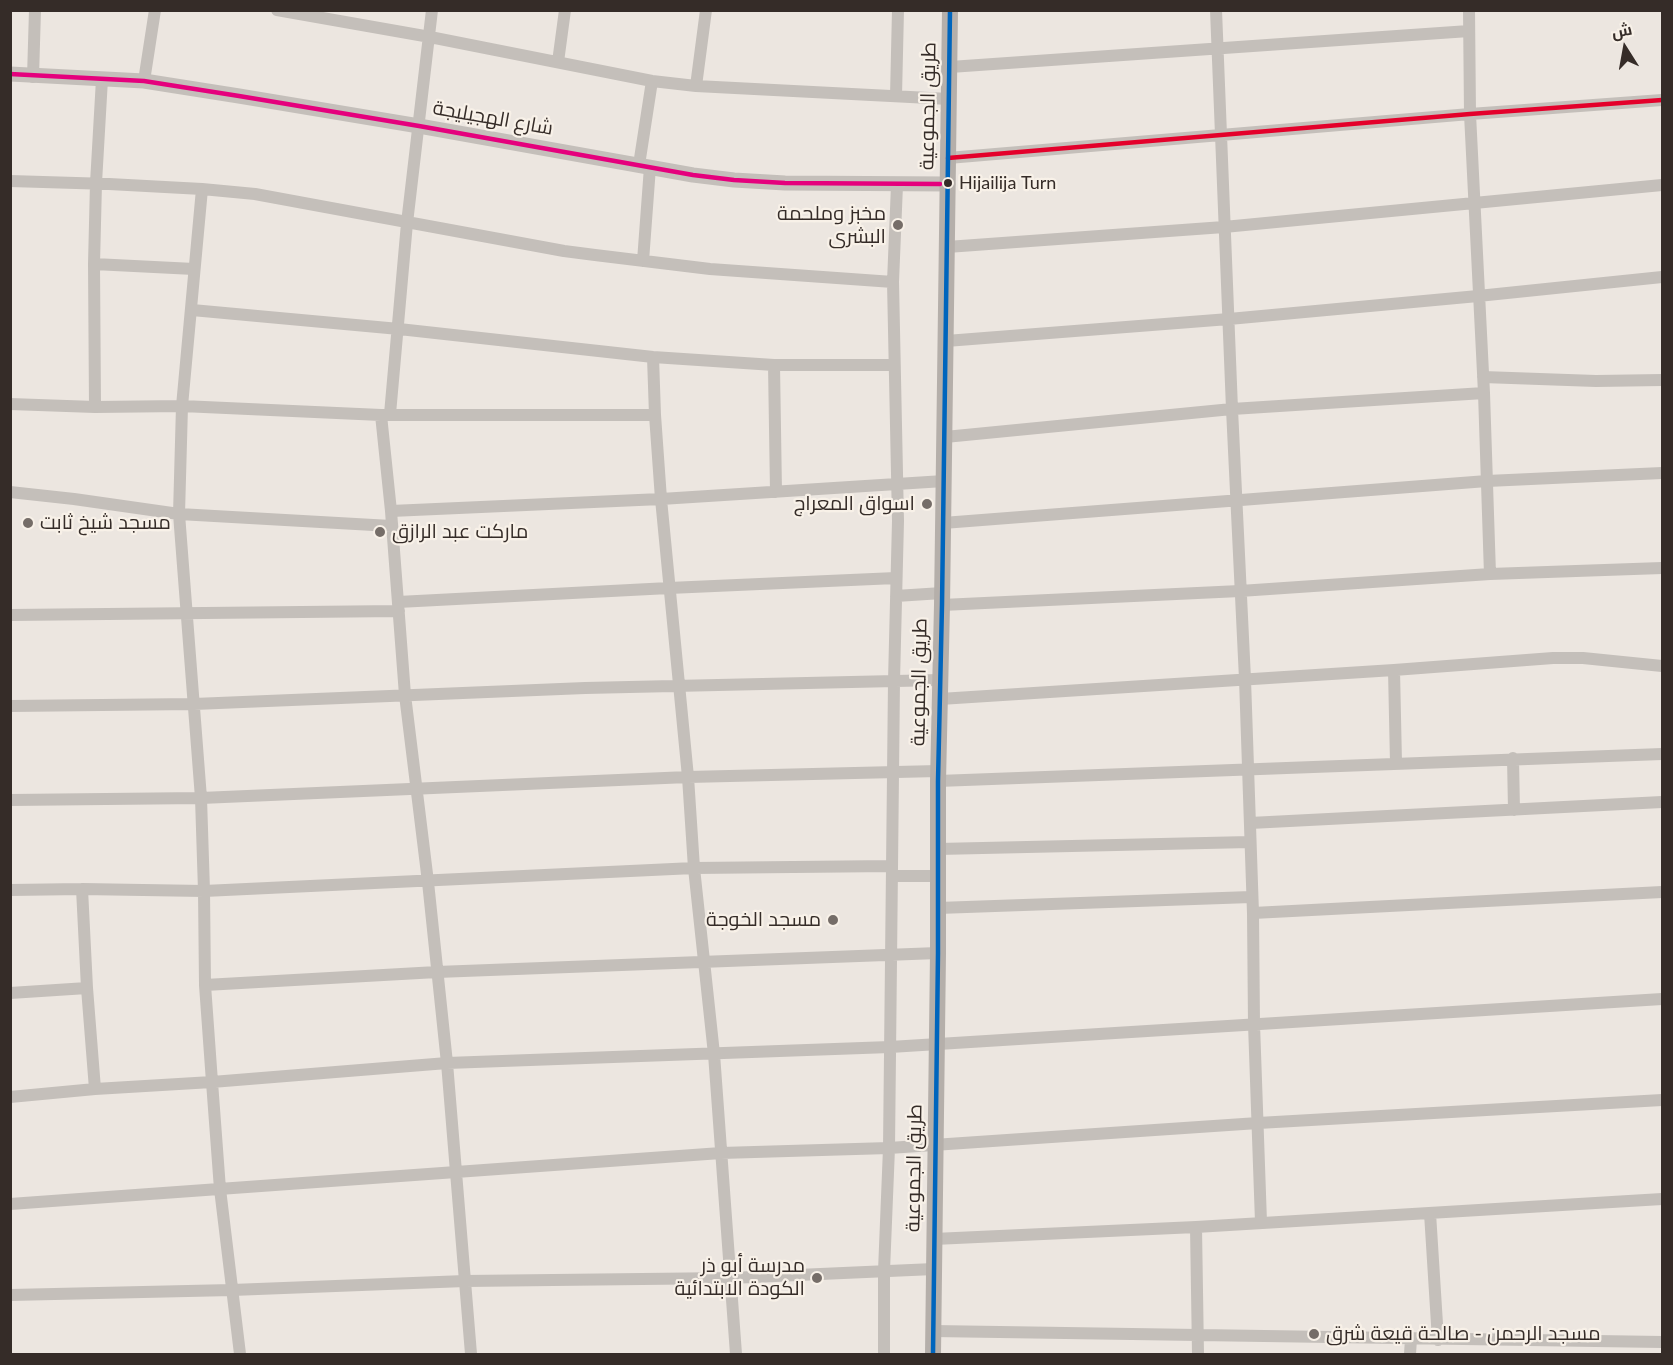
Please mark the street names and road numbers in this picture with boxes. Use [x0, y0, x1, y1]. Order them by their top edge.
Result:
street label: طريق الجموعية [915, 42, 941, 170]
street label: شارع الهجيليجة [431, 96, 555, 140]
street label: طريق الجموعية [906, 618, 932, 746]
street label: طريق الجموعية [901, 1104, 927, 1232]

